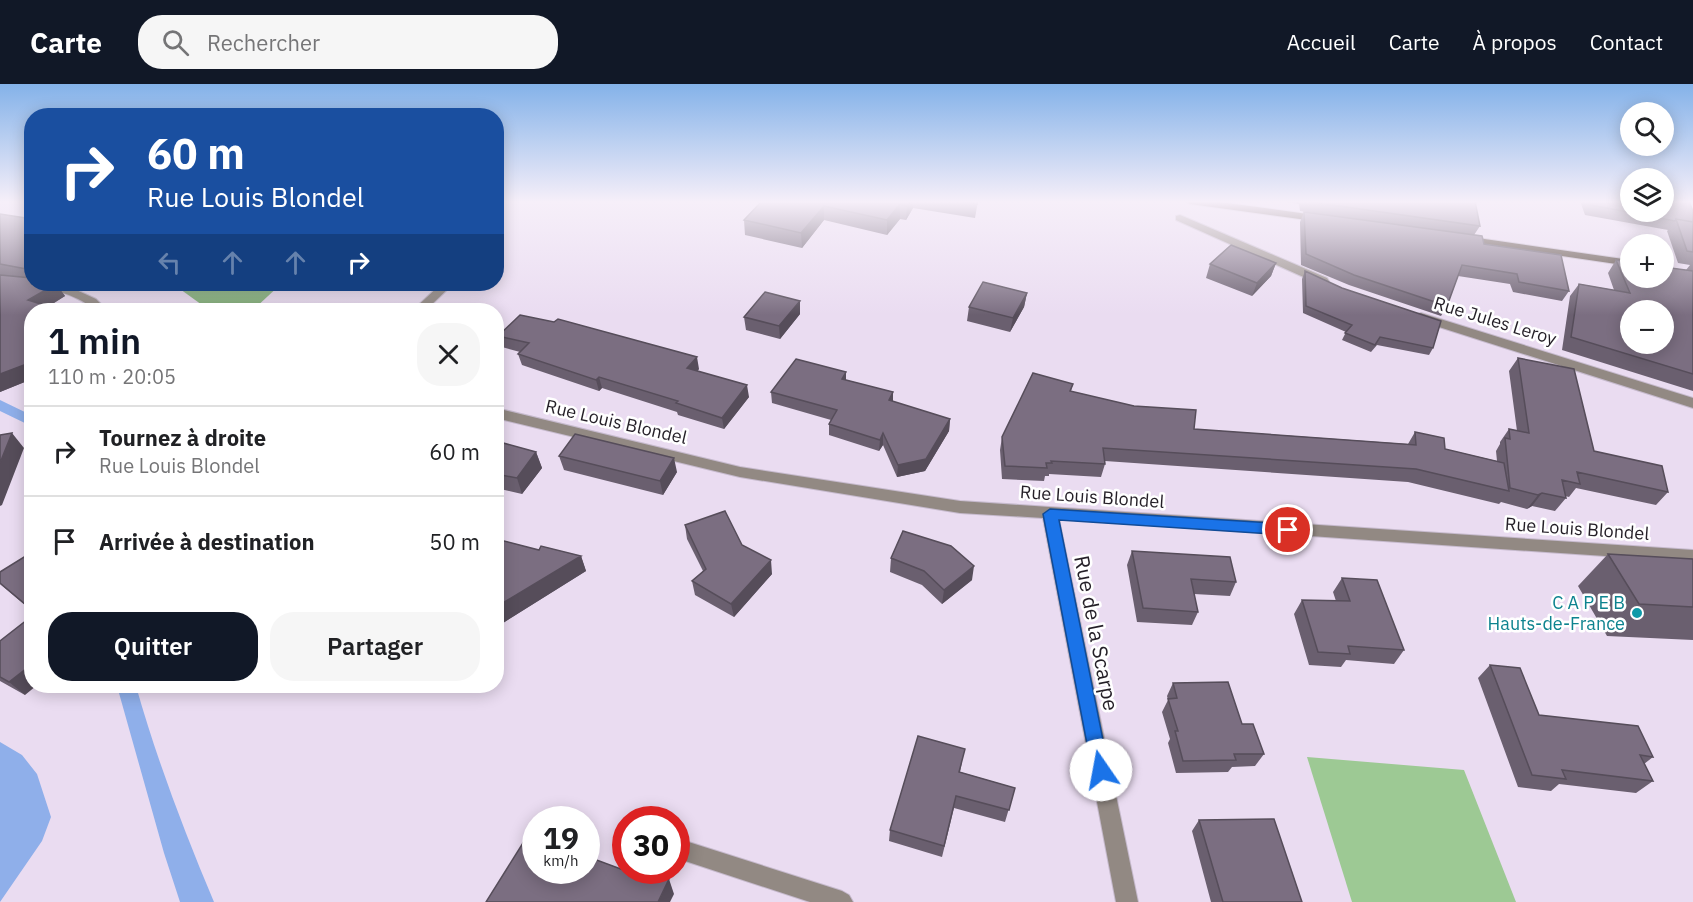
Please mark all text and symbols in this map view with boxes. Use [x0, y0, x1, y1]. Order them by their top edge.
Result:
search box [138, 15, 558, 69]
text: Carte [30, 24, 102, 61]
icon: search [159, 26, 192, 59]
text: Rechercher [207, 28, 320, 57]
text: Accueil [1287, 28, 1356, 56]
text: Carte [1389, 28, 1440, 56]
text: À propos [1473, 28, 1557, 56]
text: Contact [1590, 28, 1663, 56]
map controls [1620, 102, 1674, 354]
button: search [1620, 102, 1674, 156]
text: 60 m [147, 126, 245, 181]
icon: right [48, 132, 126, 210]
button: layers [1620, 168, 1674, 222]
text: Rue Louis Blondel [147, 179, 364, 214]
button: + [1620, 234, 1674, 288]
icon: left [153, 246, 186, 279]
icon: ahead [216, 246, 249, 279]
icon: ahead [279, 246, 312, 279]
icon: right [342, 246, 375, 279]
street label: Rue Jules Leroy [1431, 291, 1559, 350]
button: − [1620, 300, 1674, 354]
text: 1 min [48, 317, 141, 364]
button: close [417, 323, 480, 386]
text: 110 m · 20:05 [48, 363, 176, 390]
street label: Rue Louis Blondel [543, 394, 689, 449]
text: Tournez à droite [99, 423, 266, 452]
icon: right [48, 435, 81, 468]
text: 60 m [429, 437, 480, 466]
text: Rue Louis Blondel [99, 452, 260, 479]
street label: Rue Louis Blondel [1019, 480, 1165, 513]
pin [1262, 504, 1313, 555]
street label: Rue Louis Blondel [1504, 512, 1650, 545]
icon: arrive [1271, 513, 1304, 546]
icon: arrive [48, 525, 81, 558]
text: Arrivée à destination [99, 527, 315, 556]
text: 50 m [429, 527, 480, 556]
street label: Rue de la Scarpe [1068, 553, 1126, 713]
place label: C A P E B Hauts-de-France [1488, 591, 1625, 635]
marker: C A P E B Hauts-de-France [1630, 606, 1644, 620]
button: Quitter [48, 612, 258, 681]
button: Partager [270, 612, 480, 681]
position arrow [1069, 738, 1133, 802]
speed limit sign: 30 [612, 806, 690, 884]
text: 19 [543, 818, 579, 857]
text: km/h [543, 851, 579, 870]

